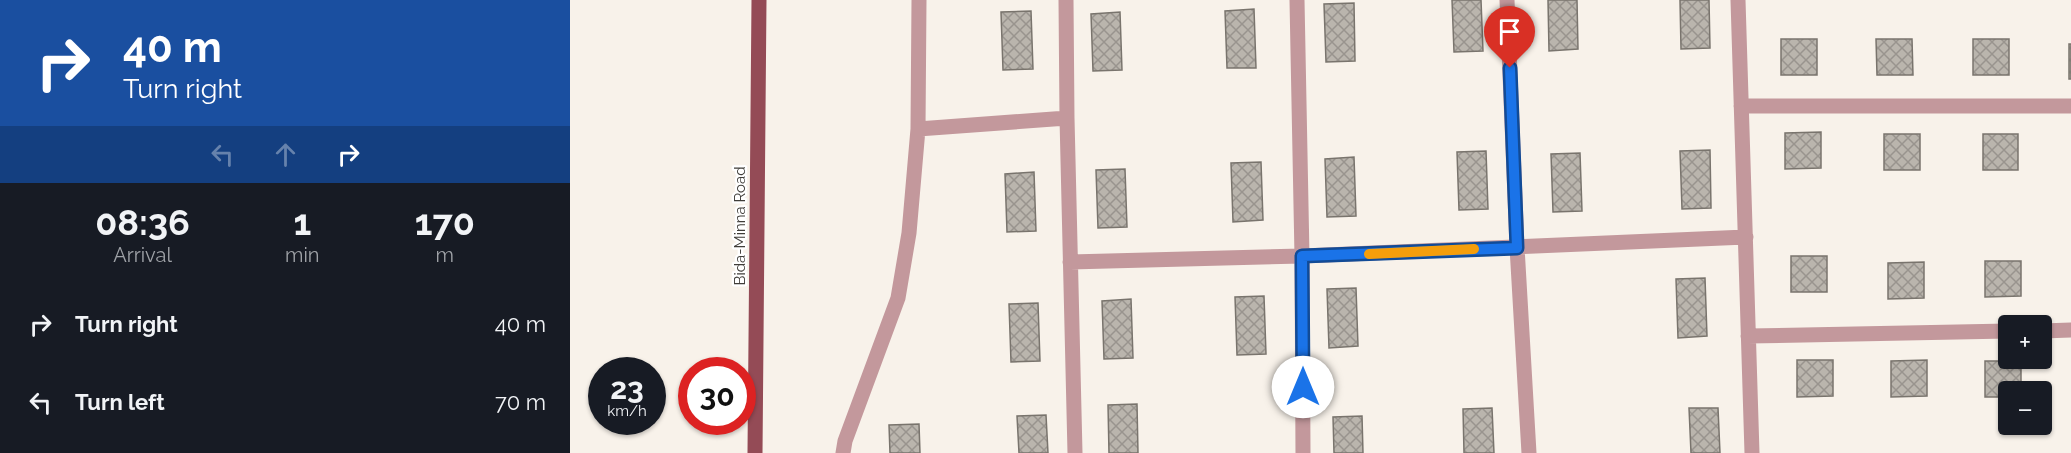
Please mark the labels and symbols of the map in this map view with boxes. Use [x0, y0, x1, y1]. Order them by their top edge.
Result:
pin [1484, 6, 1535, 68]
street label: Bida-Minna Road [731, 167, 749, 286]
position arrow [1271, 355, 1335, 419]
speed limit sign: 30 [678, 357, 756, 435]

